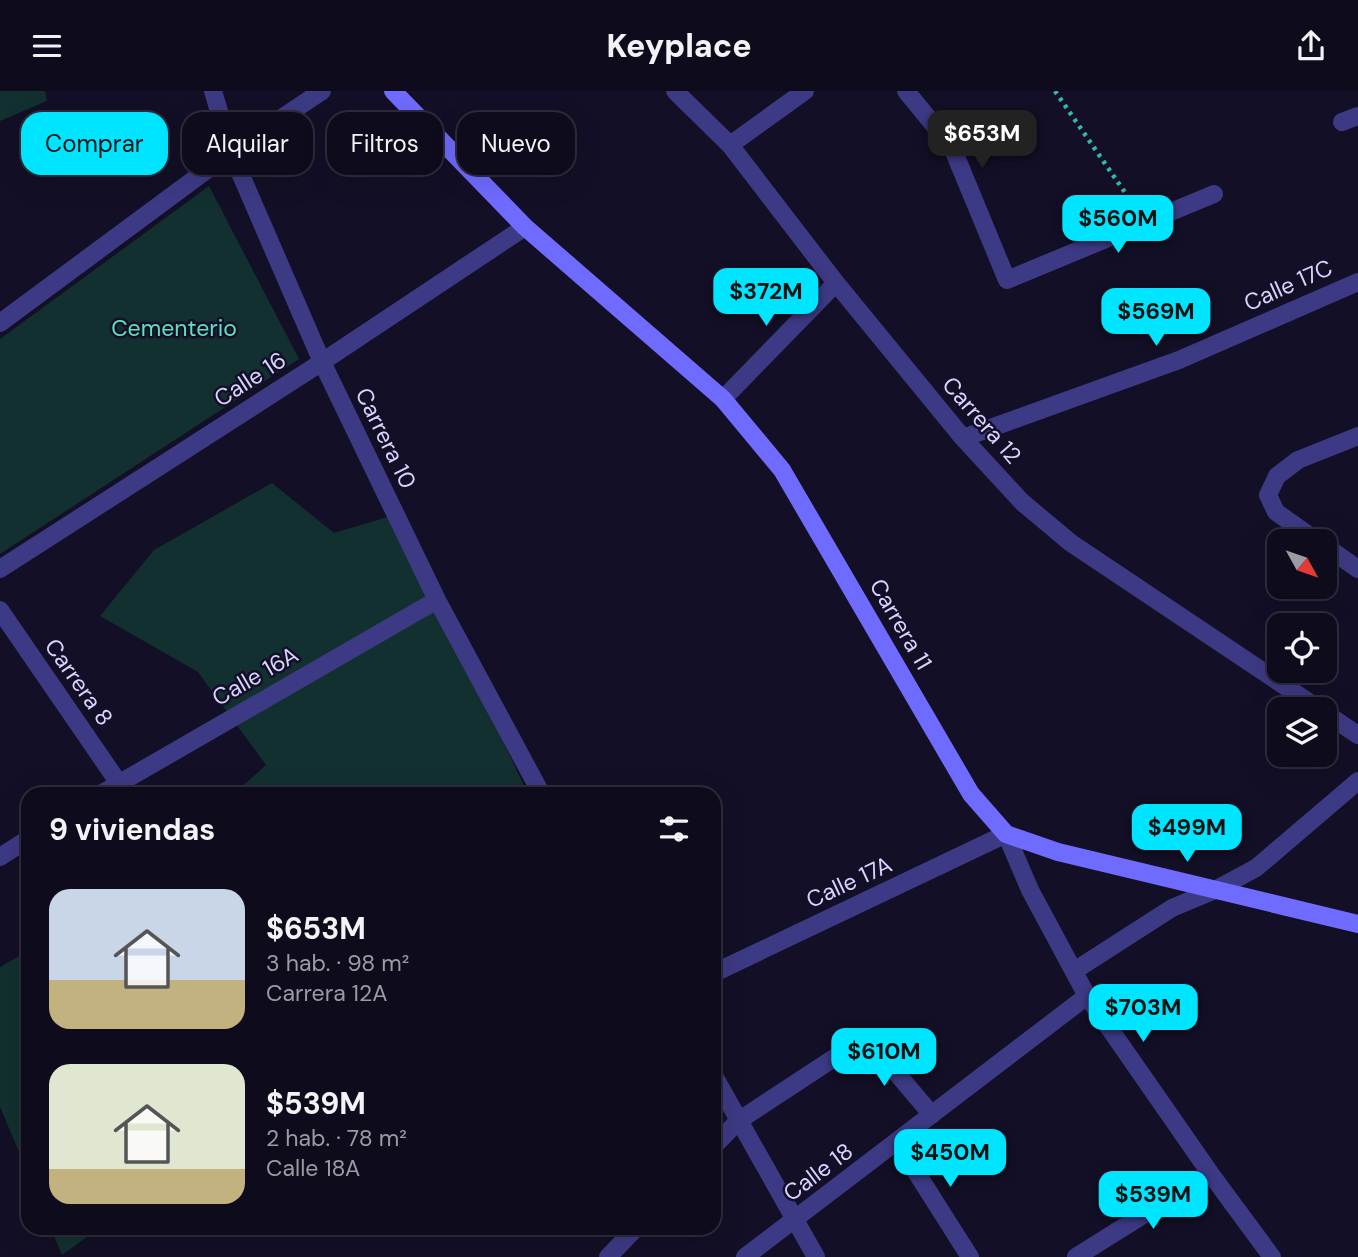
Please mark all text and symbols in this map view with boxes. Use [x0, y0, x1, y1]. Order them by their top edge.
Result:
text: Keyplace [606, 25, 752, 67]
icon: menu [28, 27, 66, 65]
icon: share [1292, 27, 1330, 65]
pin: $653M [933, 111, 1031, 170]
chip: Comprar [21, 112, 168, 175]
chip: Alquilar [182, 112, 313, 175]
chip: Filtros [327, 112, 443, 175]
chip: Nuevo [457, 112, 575, 175]
text: $653M [944, 118, 1020, 148]
pin: $560M [1069, 195, 1167, 255]
text: $560M [1078, 203, 1158, 233]
street label: Calle 17C [1239, 252, 1337, 318]
pin: $372M [717, 268, 815, 328]
text: $372M [729, 276, 803, 306]
pin: $569M [1107, 289, 1205, 348]
text: $569M [1117, 296, 1195, 326]
park label: Cementerio [111, 313, 237, 343]
street label: Calle 16 [208, 345, 292, 413]
street label: Carrera 12 [936, 370, 1028, 470]
street label: Carrera 10 [349, 383, 423, 493]
north arrow [1267, 529, 1337, 599]
map controls [1267, 529, 1337, 767]
street label: Carrera 11 [863, 573, 939, 675]
button: locate [1267, 613, 1337, 683]
street label: Carrera 8 [38, 633, 120, 731]
street label: Calle 16A [207, 639, 303, 713]
button: layers [1267, 697, 1337, 767]
pin: $499M [1138, 805, 1236, 864]
text: 9 viviendas [49, 810, 215, 849]
icon: filters [655, 810, 693, 848]
text: $499M [1148, 812, 1226, 842]
street label: Calle 17A [801, 849, 897, 915]
text: $653M [266, 909, 366, 948]
icon: home [105, 917, 189, 1001]
text: 3 hab. · 98 m² [266, 948, 409, 978]
text: Carrera 12A [266, 978, 388, 1008]
pin: $703M [1094, 985, 1192, 1044]
text: $703M [1105, 992, 1181, 1022]
pin: $610M [835, 1028, 933, 1088]
text: $610M [847, 1036, 921, 1066]
text: $539M [266, 1084, 366, 1123]
icon: home [105, 1092, 189, 1176]
text: 2 hab. · 78 m² [266, 1123, 407, 1153]
pin: $450M [901, 1129, 999, 1189]
street label: Calle 18 [777, 1136, 859, 1208]
text: $450M [910, 1137, 990, 1167]
text: Calle 18A [266, 1153, 360, 1183]
pin: $539M [1104, 1171, 1202, 1231]
text: $539M [1115, 1179, 1191, 1209]

